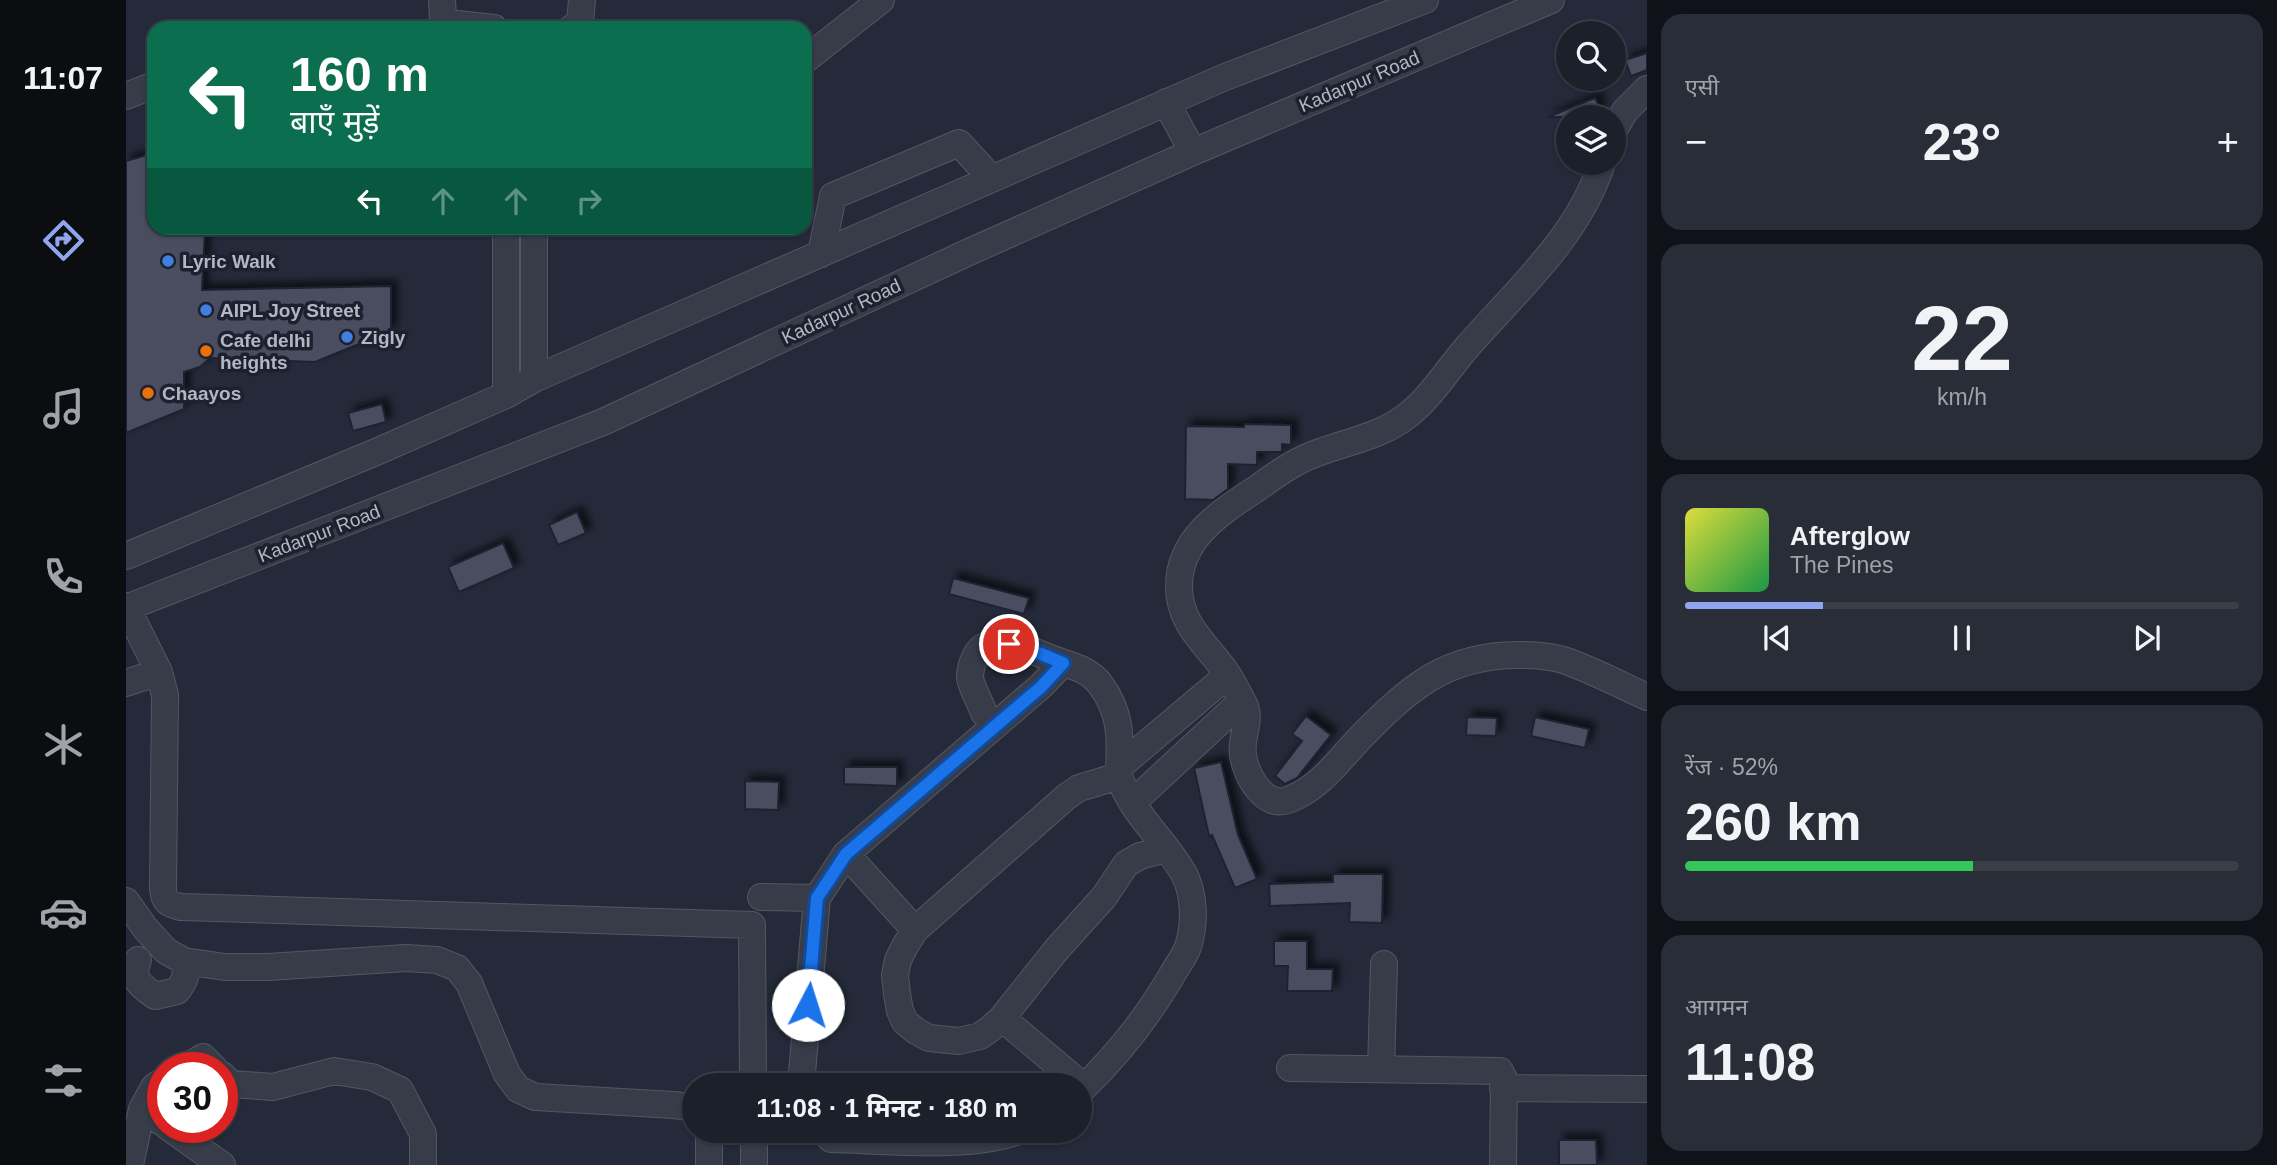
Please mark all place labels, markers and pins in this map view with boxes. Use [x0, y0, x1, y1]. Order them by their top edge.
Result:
place label: Lyric Walk [182, 251, 276, 272]
marker: Lyric Walk [160, 253, 176, 269]
place label: AIPL Joy Street [220, 300, 361, 321]
marker: AIPL Joy Street [198, 302, 214, 318]
place label: Zigly [361, 327, 406, 348]
marker: Zigly [339, 329, 355, 345]
place label: Cafe delhi heights [220, 330, 311, 373]
marker: Cafe delhi heights [198, 343, 214, 359]
place label: Chaayos [162, 383, 241, 404]
marker: Chaayos [140, 385, 156, 401]
pin [979, 614, 1039, 674]

